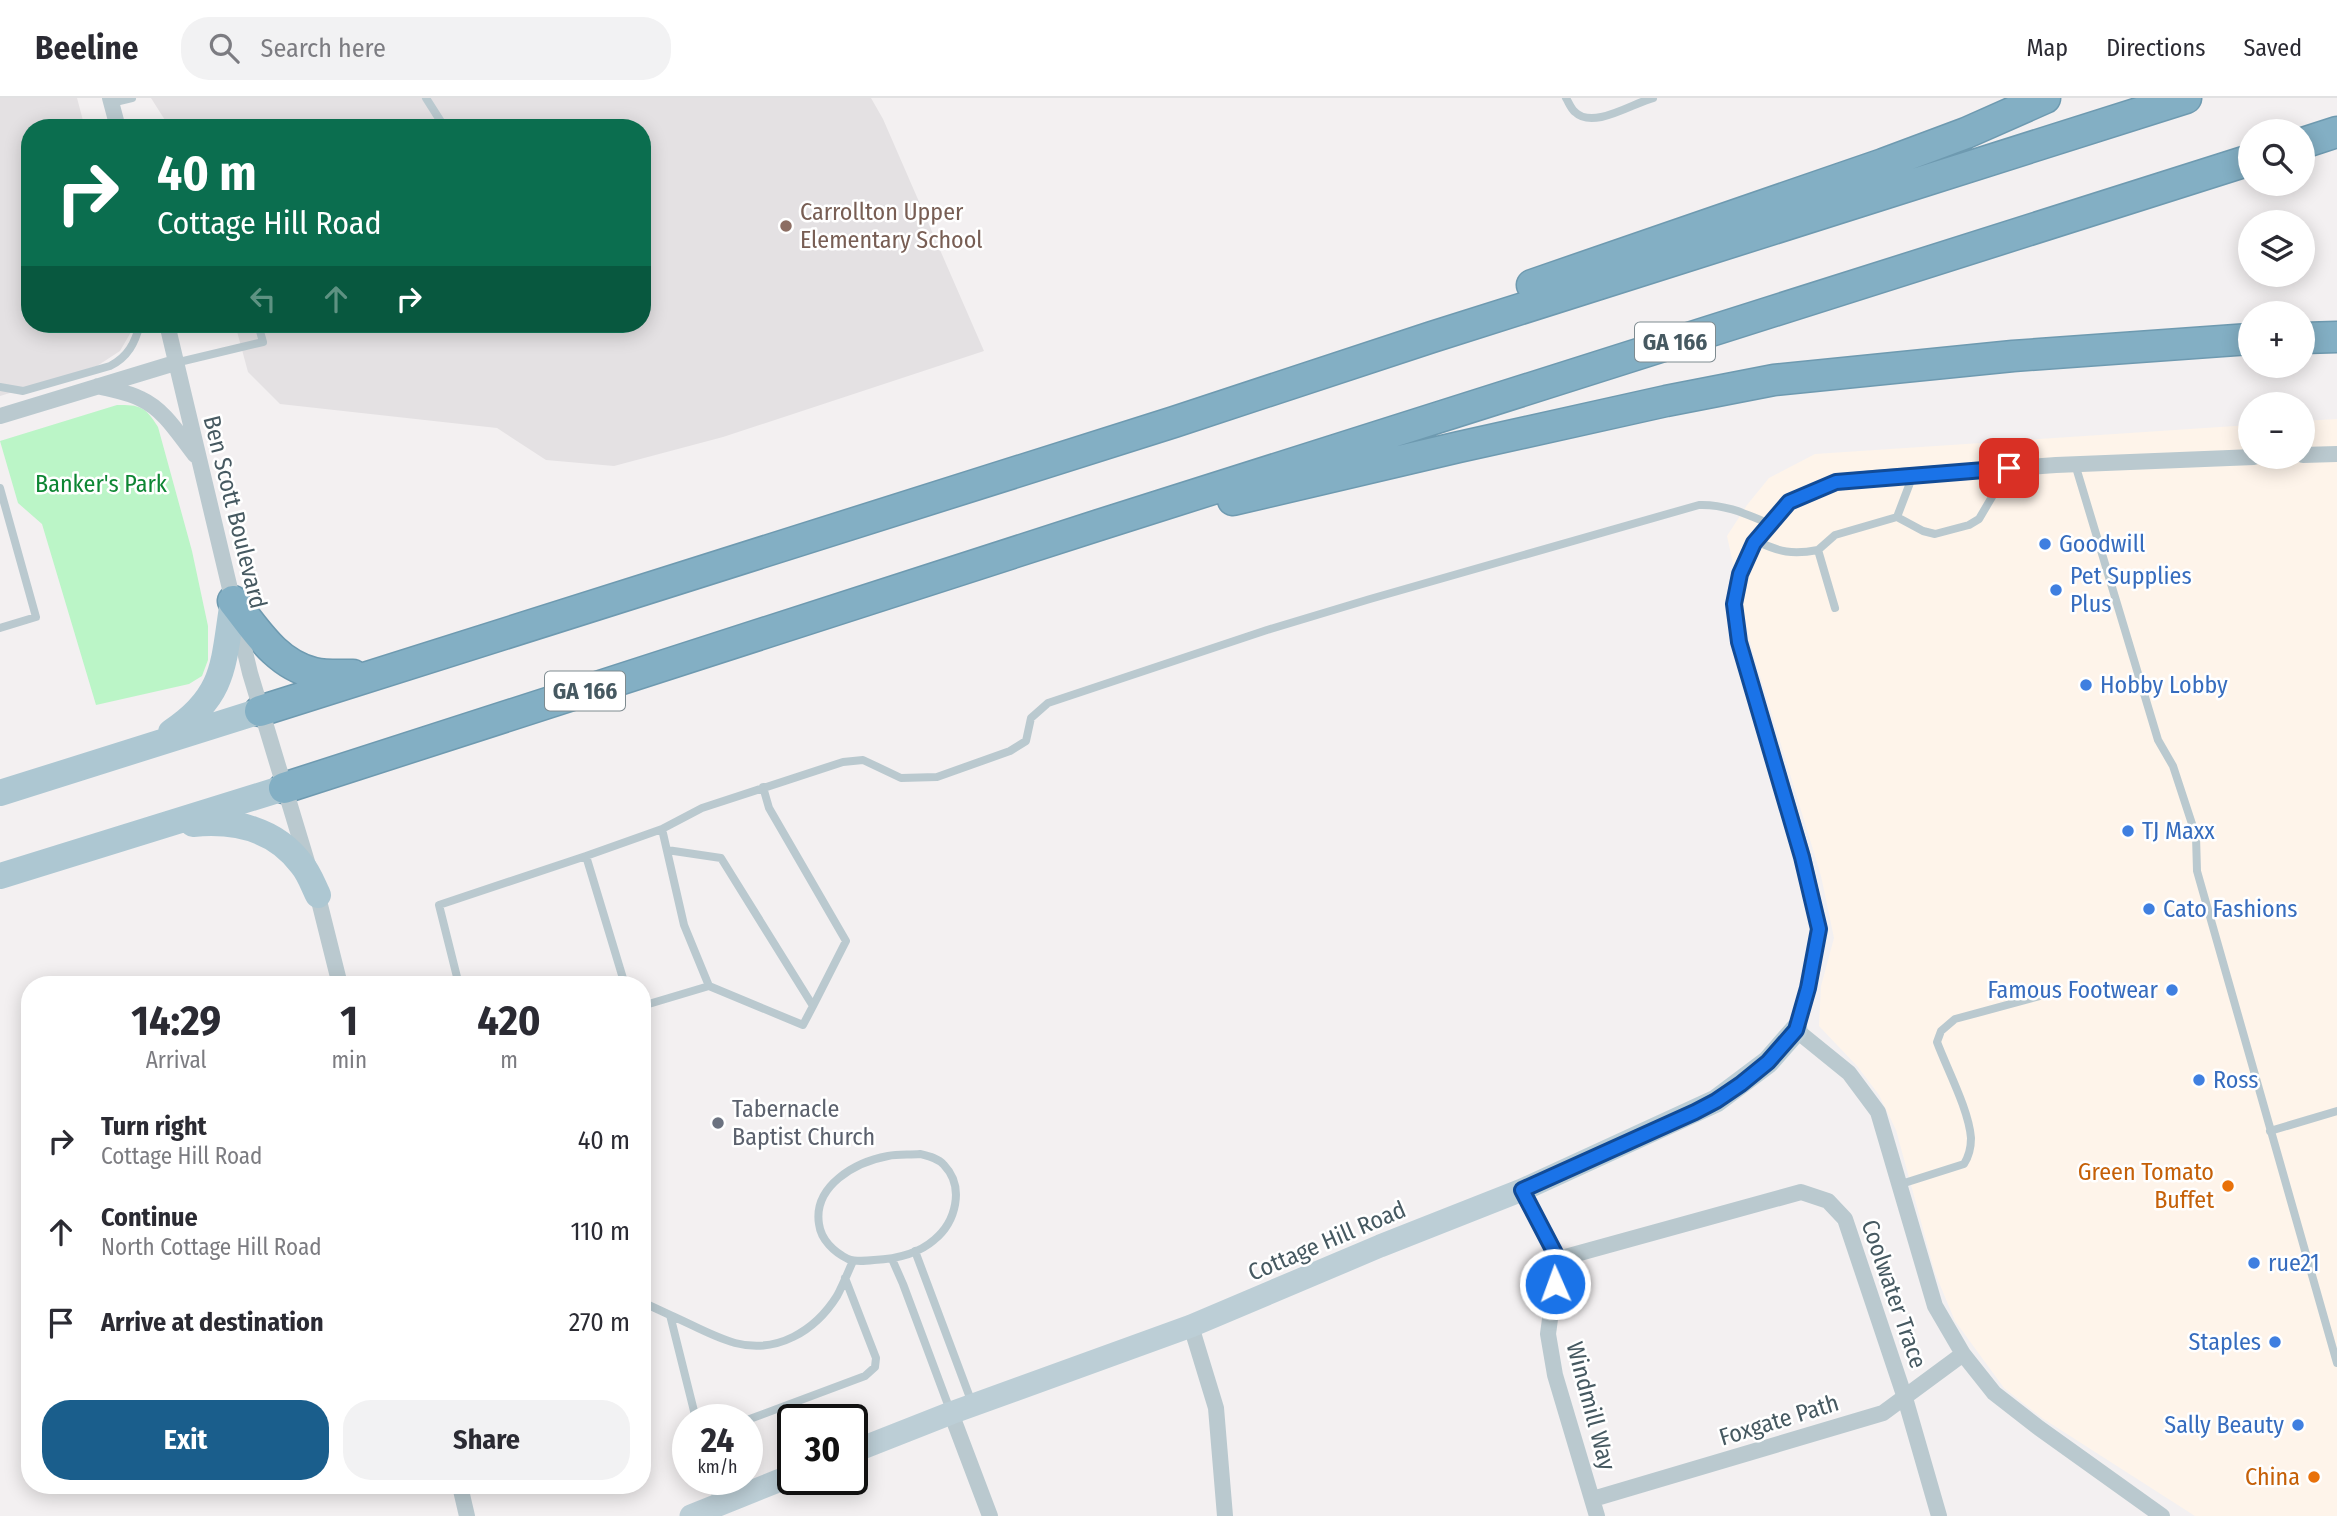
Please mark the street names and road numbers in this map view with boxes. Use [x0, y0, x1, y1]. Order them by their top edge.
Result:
road number: GA 166 [1635, 322, 1715, 362]
street label: Ben Scott Boulevard [197, 413, 273, 611]
road number: GA 166 [545, 671, 625, 710]
street label: Cottage Hill Road [1244, 1195, 1410, 1287]
street label: Coolwater Trace [1855, 1216, 1933, 1372]
street label: Windmill Way [1560, 1339, 1622, 1474]
street label: Foxgate Path [1716, 1389, 1842, 1451]

